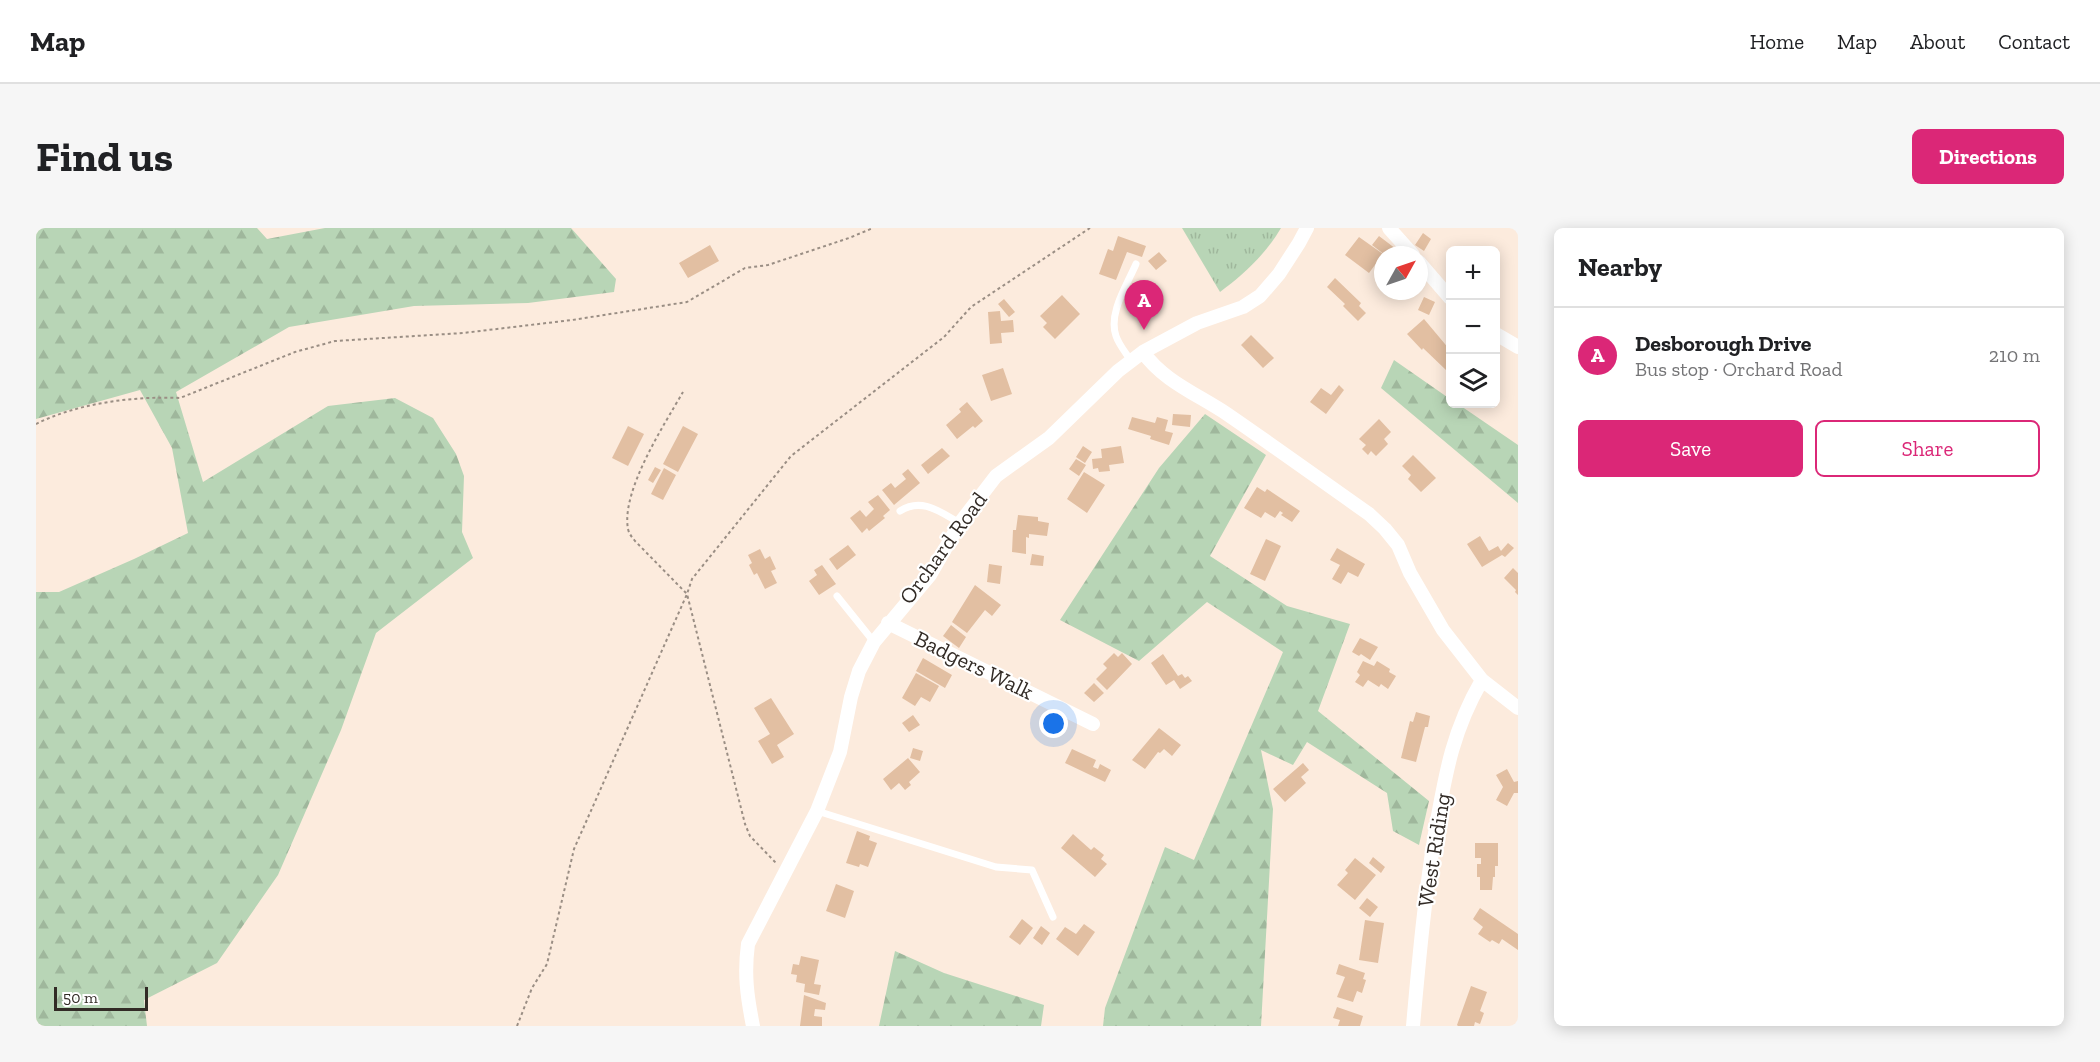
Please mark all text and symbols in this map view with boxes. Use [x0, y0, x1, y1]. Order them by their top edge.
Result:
text: Map [30, 25, 85, 58]
text: Home [1750, 29, 1804, 54]
text: Map [1837, 29, 1877, 54]
text: About [1910, 29, 1965, 54]
text: Contact [1998, 29, 2070, 54]
button: Directions [1912, 129, 2064, 184]
text: Find us [36, 131, 173, 182]
north arrow [1374, 246, 1428, 300]
map controls [1446, 246, 1500, 408]
button: + [1446, 246, 1500, 300]
text: Nearby [1578, 251, 1662, 283]
pin: A [1124, 280, 1164, 330]
button: − [1446, 300, 1500, 354]
text: Desborough Drive [1635, 330, 1811, 357]
text: A [1591, 343, 1604, 367]
text: 210 m [1989, 343, 2040, 367]
button: layers [1446, 354, 1500, 408]
text: Bus stop · Orchard Road [1635, 357, 1843, 381]
button: Save [1578, 420, 1803, 477]
button: Share [1815, 420, 2040, 477]
street label: Orchard Road [893, 487, 993, 609]
street label: Badgers Walk [910, 625, 1038, 706]
your location [1039, 709, 1068, 738]
street label: West Riding [1412, 791, 1456, 909]
scale bar [54, 984, 148, 1012]
text: 50 m [63, 988, 98, 1007]

